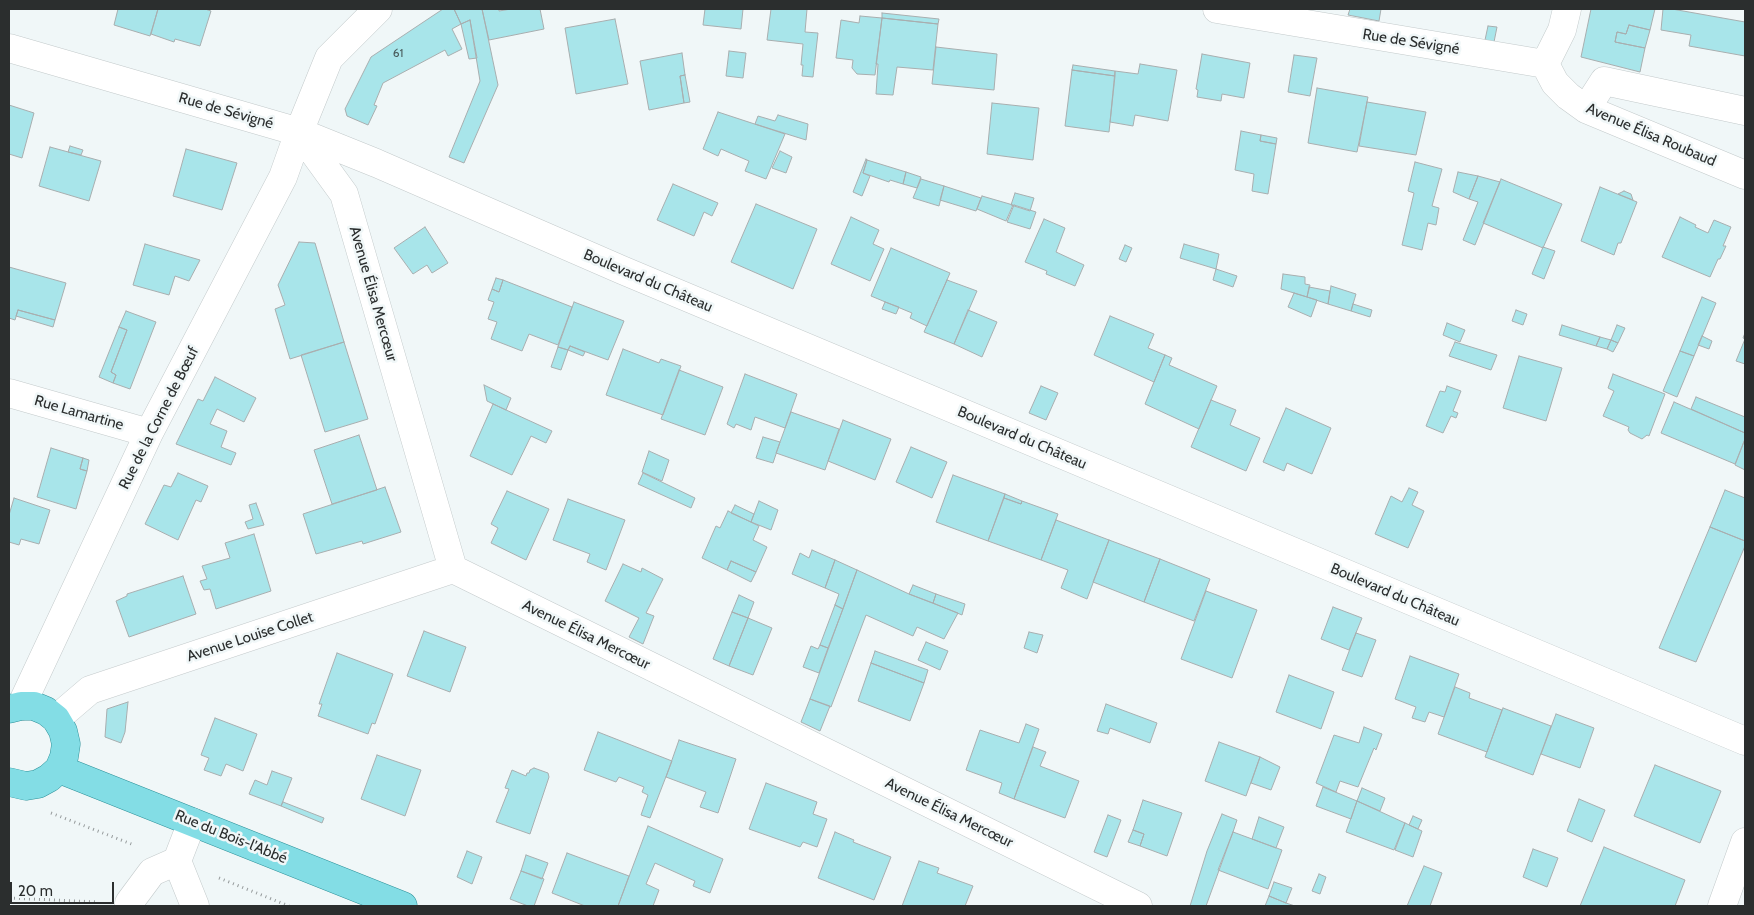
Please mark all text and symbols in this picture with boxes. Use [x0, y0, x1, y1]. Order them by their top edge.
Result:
street label: Rue de Sévigné [1361, 25, 1461, 59]
house number: 61 [393, 46, 403, 60]
street label: Rue de Sévigné [177, 89, 275, 133]
street label: Avenue Élisa Roubaud [1583, 99, 1719, 171]
street label: Avenue Élisa Mercœur [345, 224, 401, 364]
street label: Boulevard du Château [581, 246, 715, 316]
street label: Rue de la Corne de Bœuf [115, 344, 203, 492]
street label: Rue Lamartine [32, 392, 126, 434]
street label: Boulevard du Château [955, 403, 1089, 473]
street label: Boulevard du Château [1328, 560, 1462, 630]
street label: Avenue Élisa Mercœur [519, 596, 653, 674]
street label: Avenue Louise Collet [185, 608, 315, 666]
street label: Avenue Élisa Mercœur [882, 774, 1016, 852]
street label: Rue du Bois-l'Abbé [172, 806, 290, 868]
scale bar [12, 872, 116, 904]
text: 20 m [18, 882, 53, 900]

